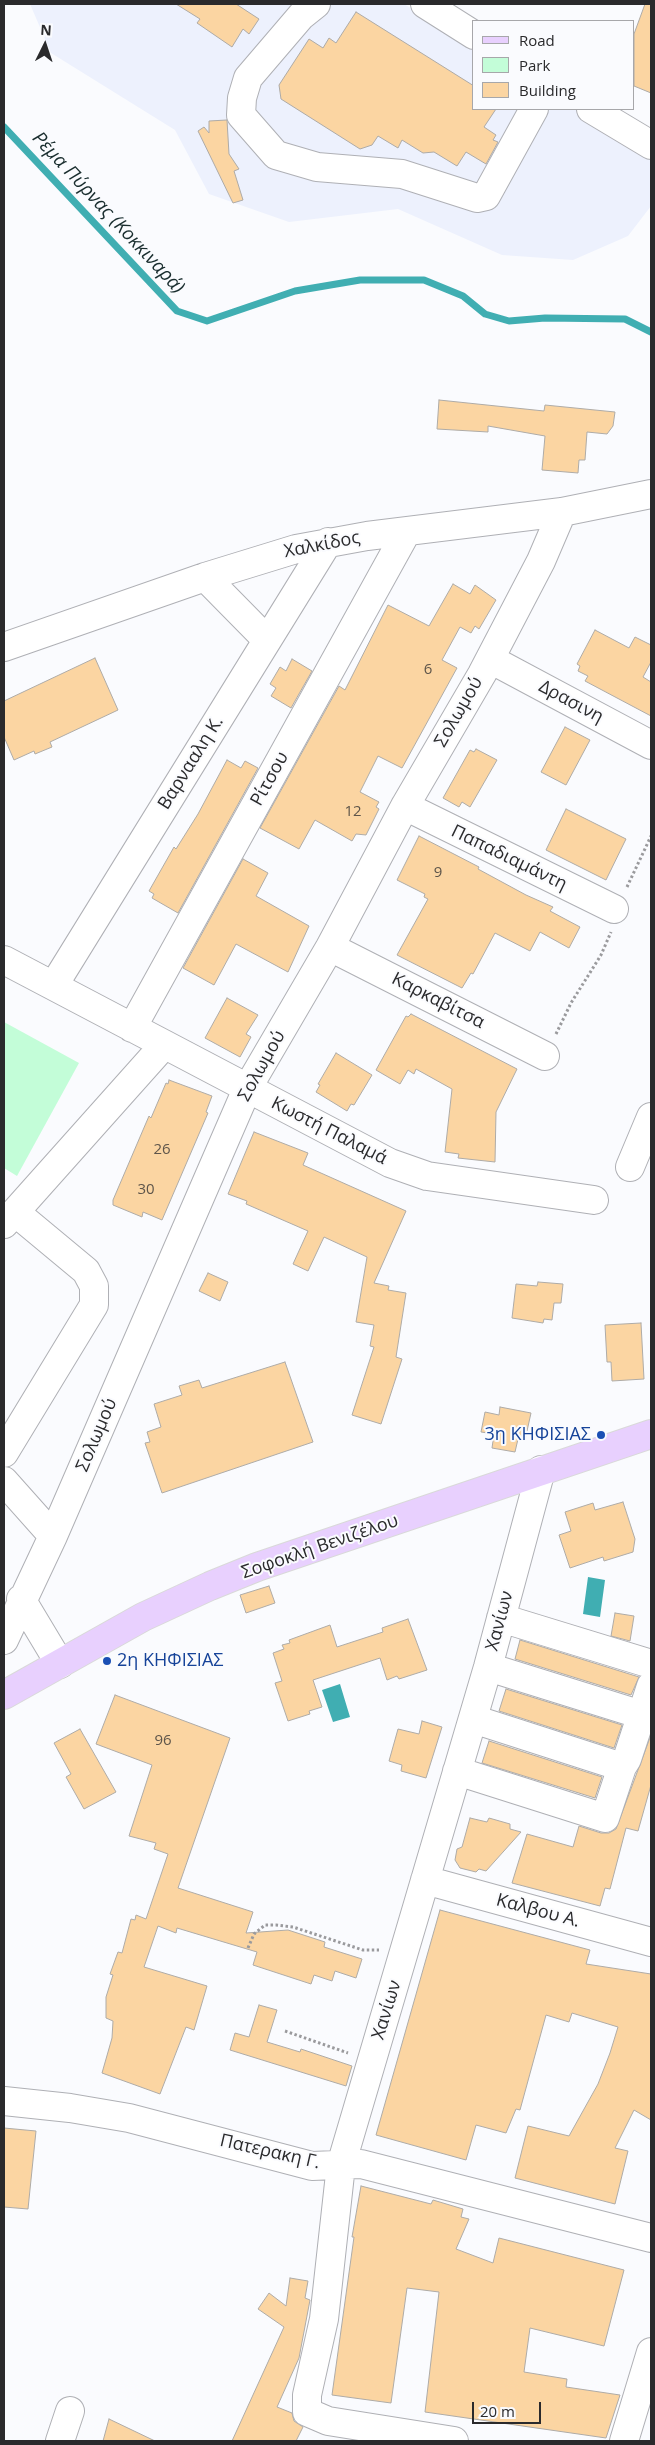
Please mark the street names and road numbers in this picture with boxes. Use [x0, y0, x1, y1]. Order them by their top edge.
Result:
street label: Χαλκίδος [282, 527, 362, 563]
street label: Σολωμού [430, 673, 488, 751]
street label: Δρασινη [535, 676, 607, 728]
street label: Βαρνααλη Κ. [154, 712, 228, 814]
street label: Ρίτσου [246, 748, 294, 810]
street label: Παπαδιαμάντη [448, 821, 570, 895]
street label: Καρκαβίτσα [388, 968, 488, 1034]
street label: Σολωμού [234, 1027, 290, 1105]
street label: Κωστή Παλαμά [267, 1093, 391, 1169]
street label: Σολωμού [72, 1395, 122, 1475]
street label: Σοφοκλή Βενιζέλου [239, 1510, 401, 1584]
street label: Χανίων [482, 1589, 518, 1653]
street label: Καλβου Α. [494, 1890, 582, 1932]
street label: Χανίων [368, 1978, 406, 2042]
street label: Πατερακη Γ. [218, 2130, 322, 2174]

